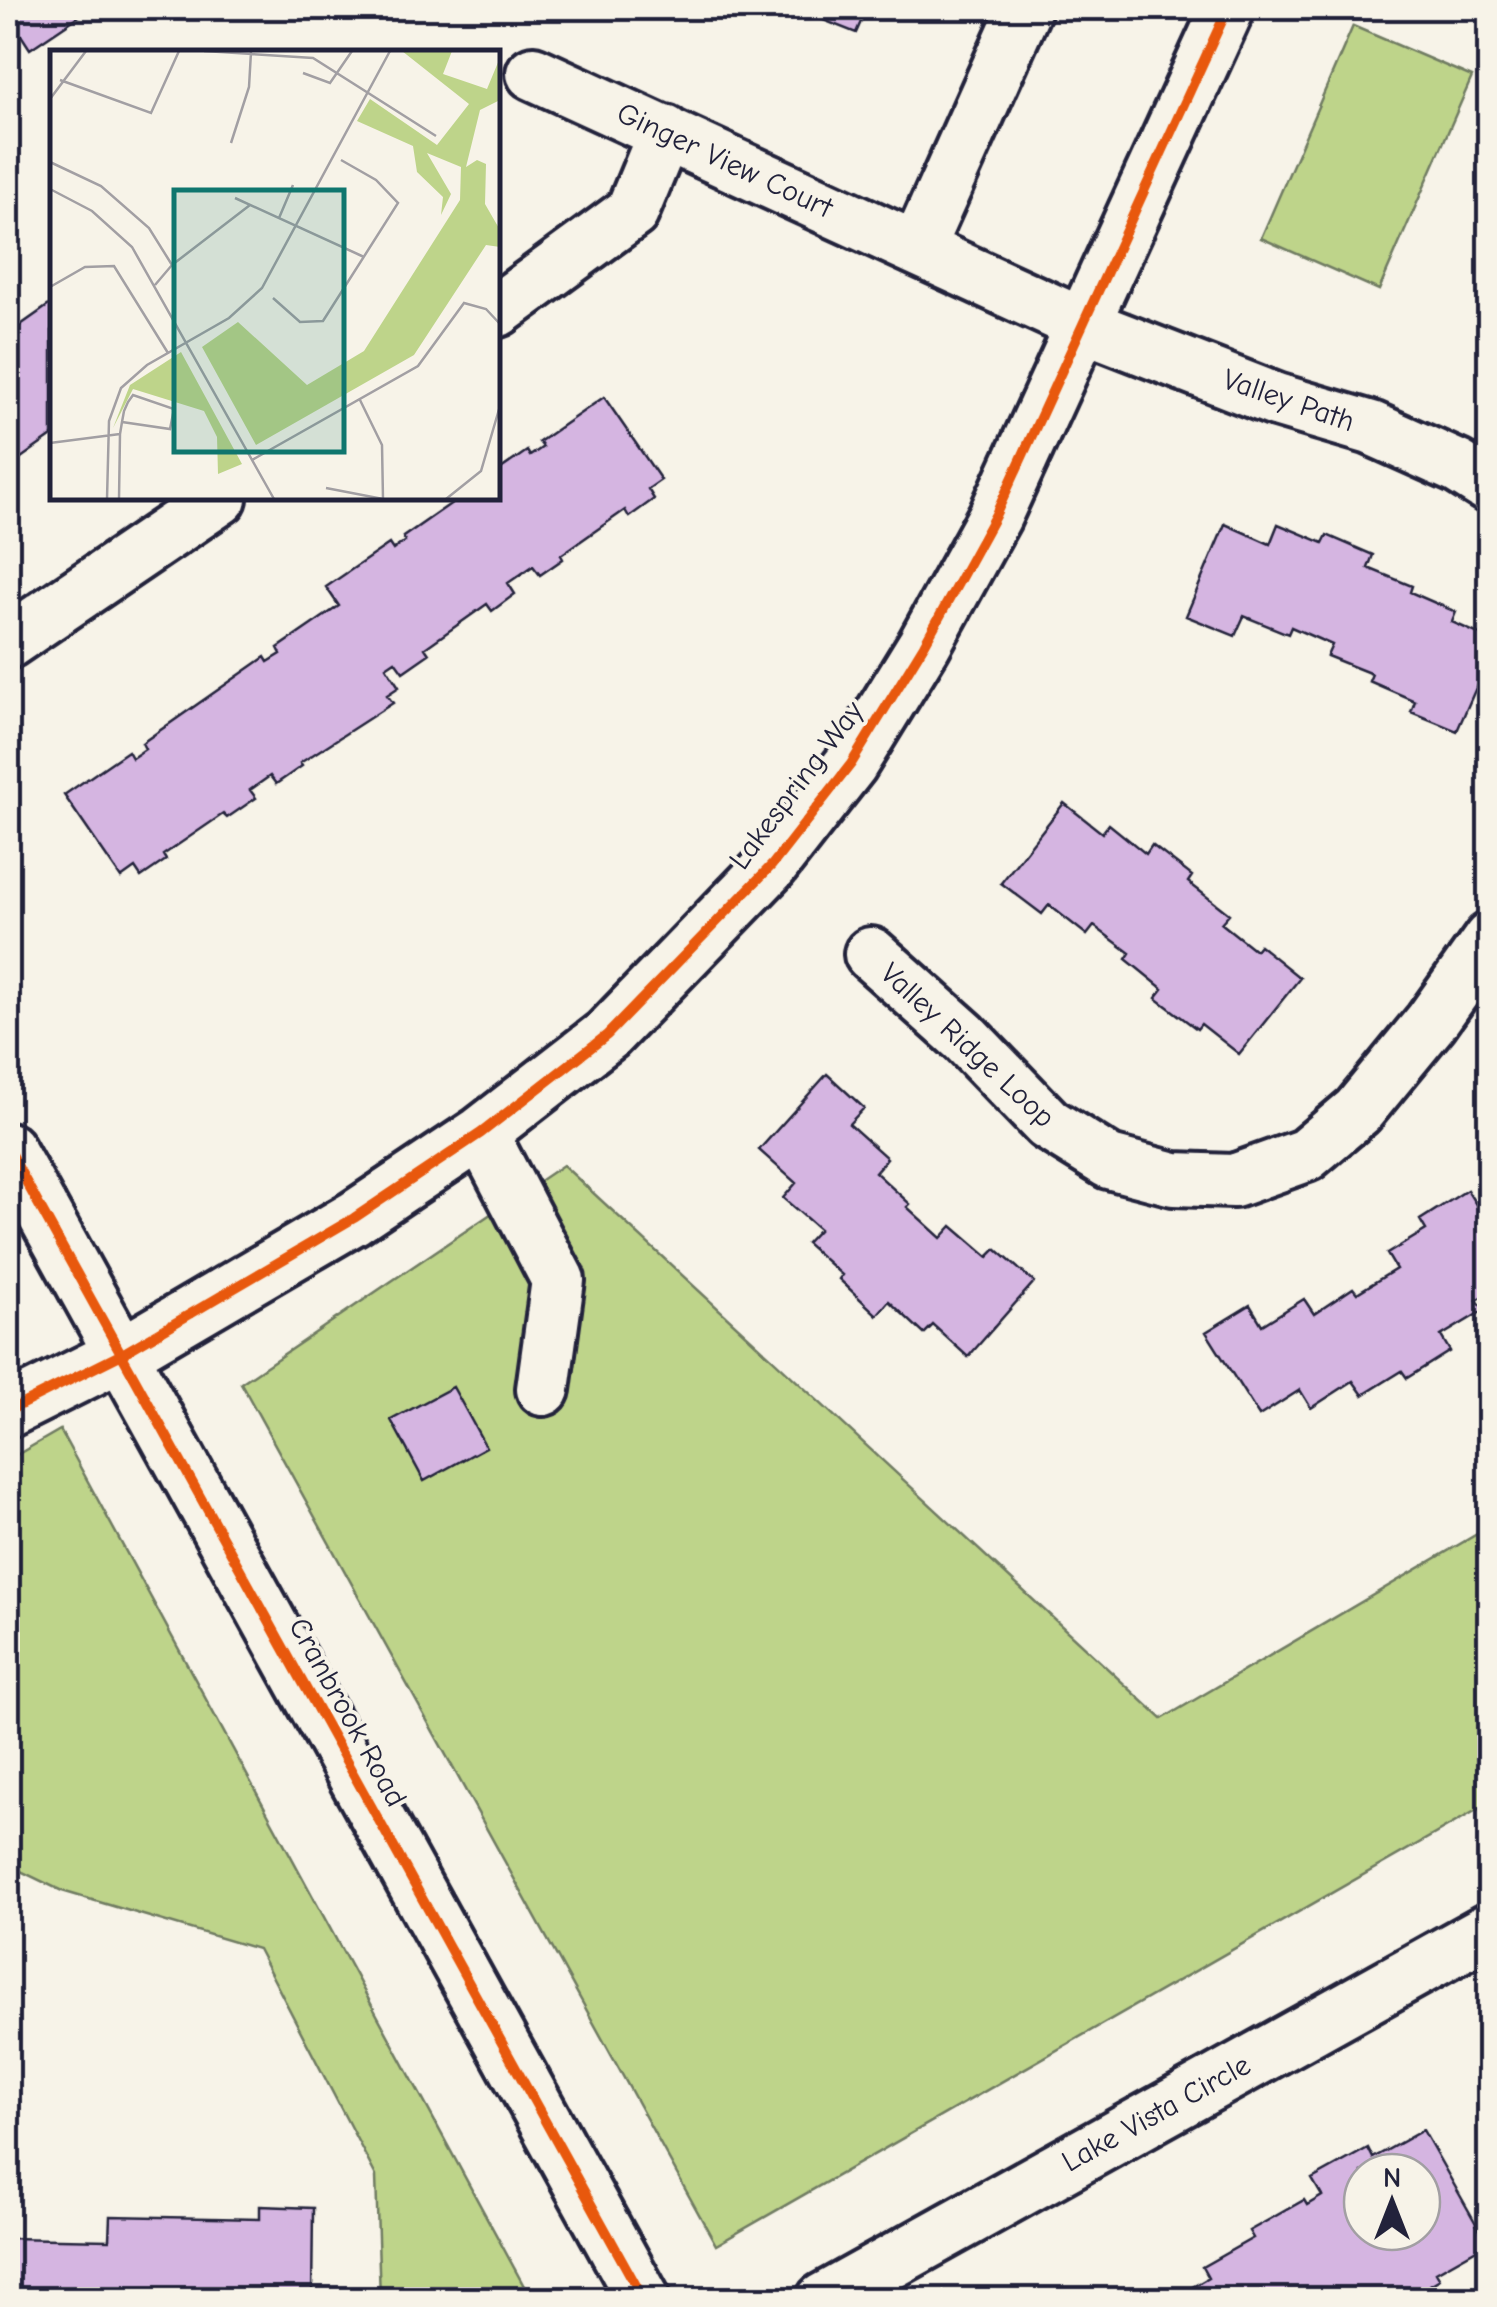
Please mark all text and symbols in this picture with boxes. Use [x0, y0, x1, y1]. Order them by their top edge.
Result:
inset map [50, 50, 500, 500]
street label: Ginger View Court [611, 95, 839, 226]
street label: Valley Path [1218, 362, 1359, 439]
street label: Lakespring Way [722, 694, 871, 876]
street label: Valley Ridge Loop [873, 956, 1062, 1135]
street label: Cranbrook Road [281, 1612, 414, 1813]
street label: Lake Vista Circle [1056, 2047, 1256, 2180]
north arrow [1342, 2152, 1442, 2252]
text: N [1383, 2162, 1401, 2194]

